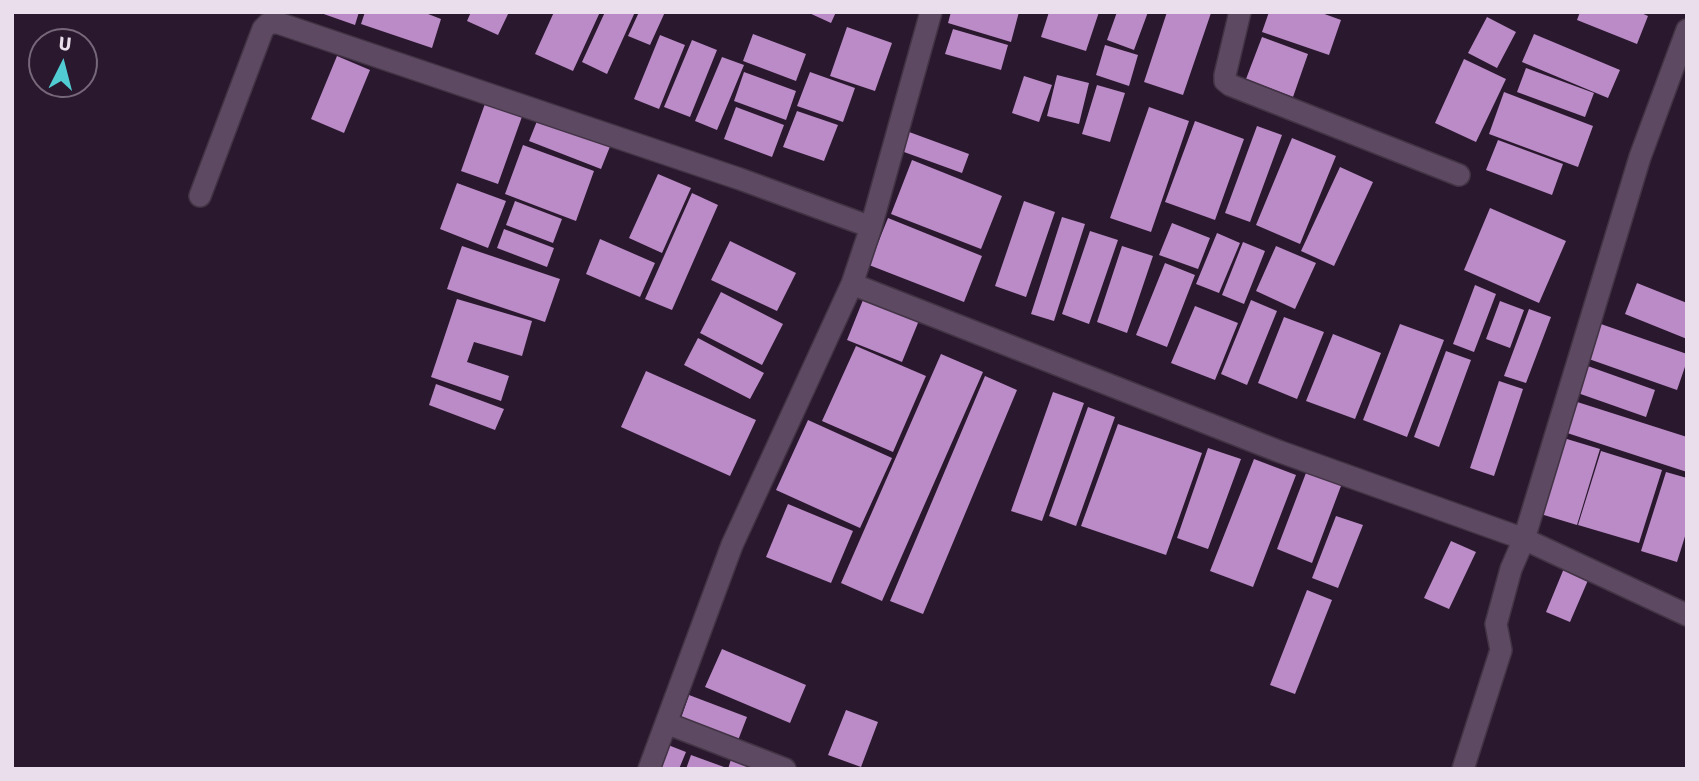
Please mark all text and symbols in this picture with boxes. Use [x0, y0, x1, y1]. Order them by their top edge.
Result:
north arrow [28, 28, 98, 98]
text: U [57, 32, 73, 57]

